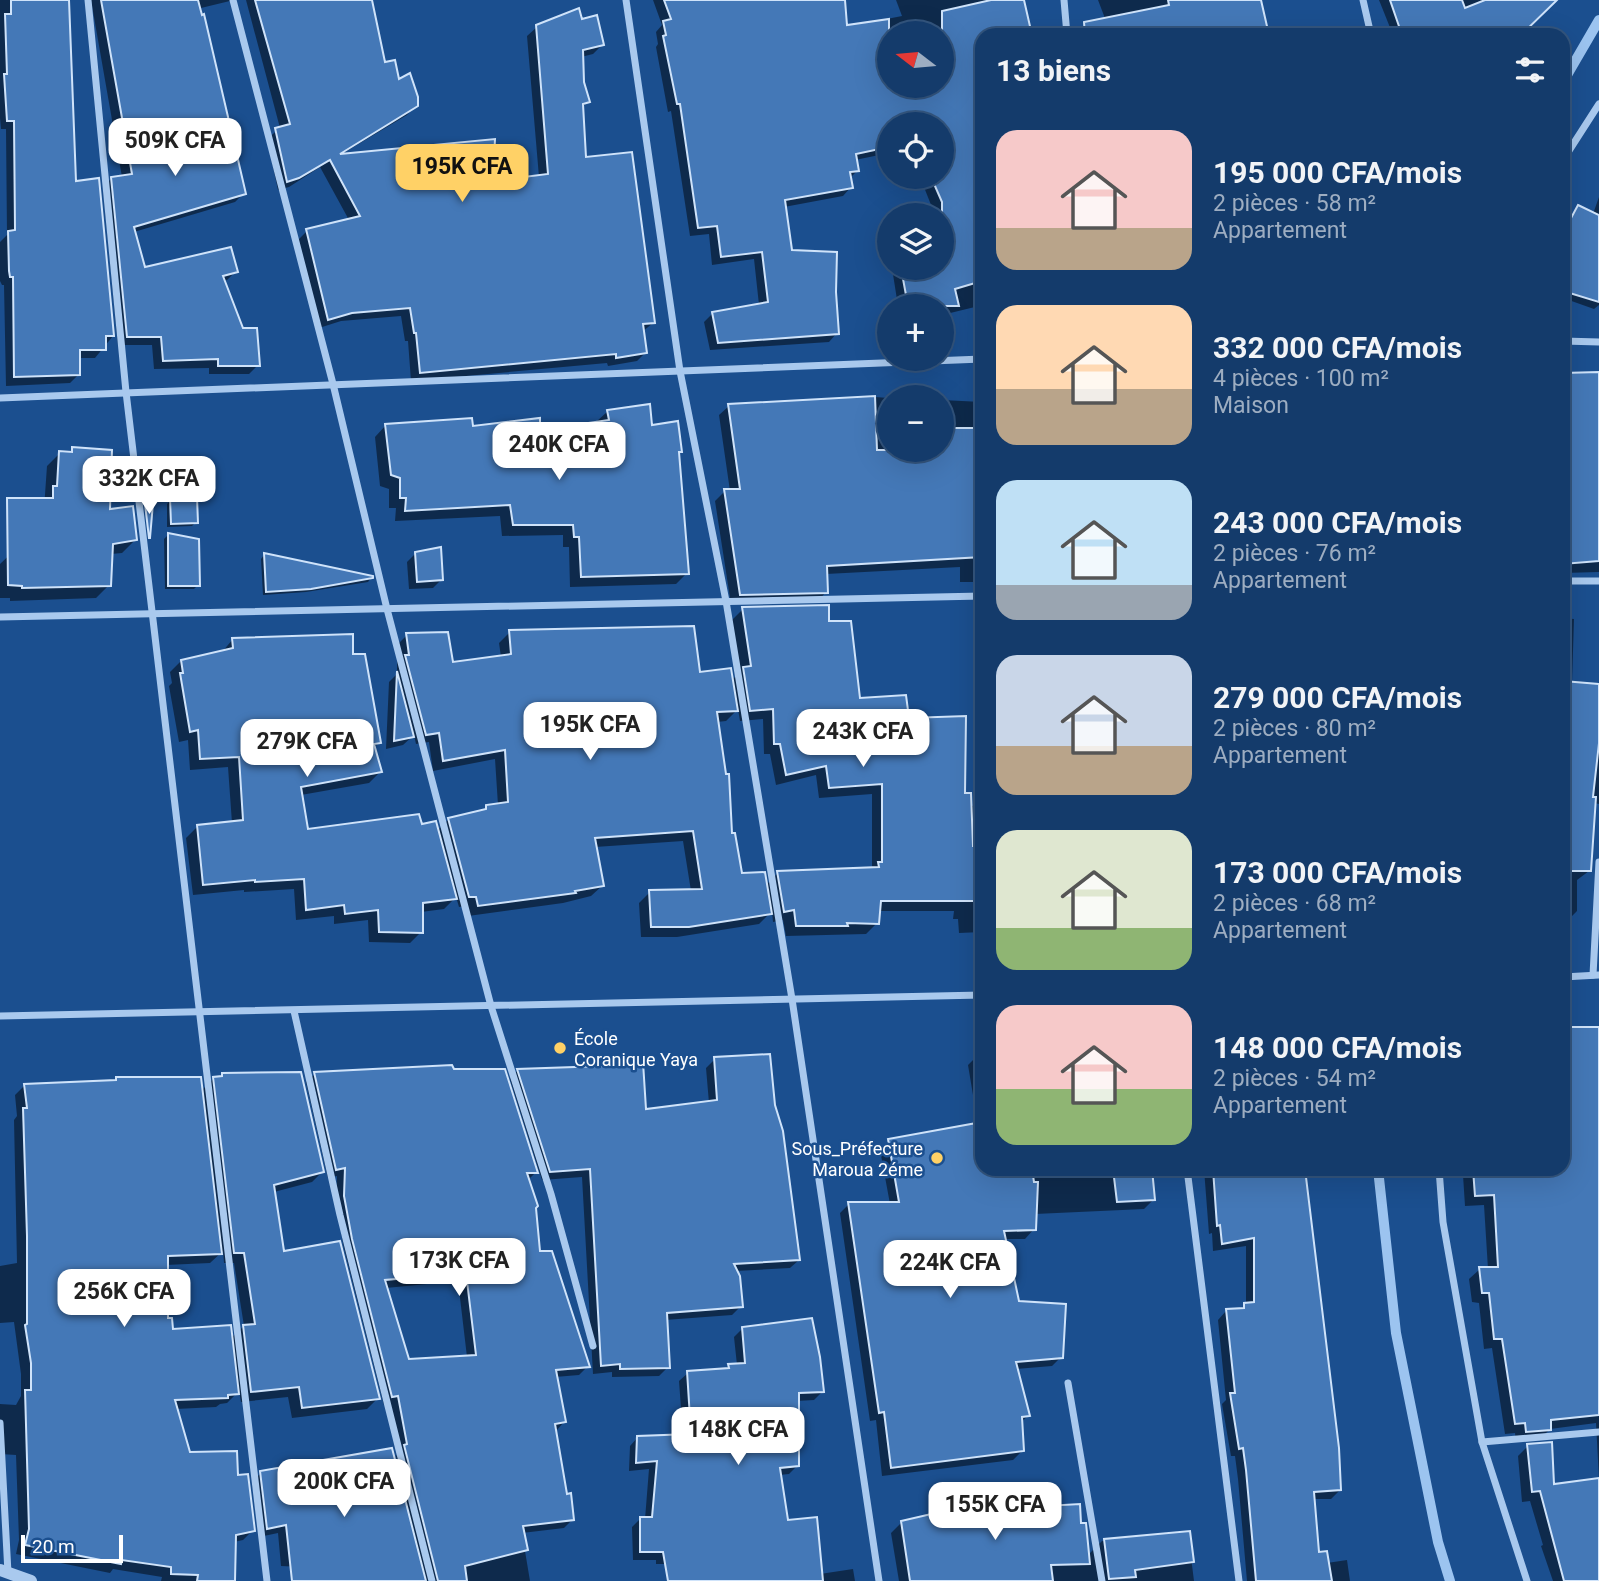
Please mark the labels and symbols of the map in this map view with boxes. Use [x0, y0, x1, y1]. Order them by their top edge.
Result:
north arrow [877, 21, 954, 98]
pin: 509K CFA [103, 118, 247, 178]
pin: 195K CFA [390, 144, 534, 204]
pin: 240K CFA [487, 422, 631, 482]
pin: 332K CFA [77, 456, 221, 516]
pin: 195K CFA [518, 702, 662, 762]
pin: 243K CFA [791, 710, 935, 769]
pin: 279K CFA [235, 720, 379, 779]
place label: École Coranique Yaya [574, 1028, 698, 1070]
marker: École Coranique Yaya [552, 1040, 568, 1056]
place label: Sous_Préfecture Maroua 2éme [792, 1138, 923, 1180]
marker: Sous_Préfecture Maroua 2éme [929, 1150, 945, 1166]
pin: 173K CFA [387, 1238, 531, 1298]
pin: 224K CFA [878, 1240, 1022, 1300]
pin: 256K CFA [52, 1270, 196, 1329]
pin: 148K CFA [666, 1408, 810, 1467]
pin: 200K CFA [272, 1460, 416, 1519]
pin: 155K CFA [923, 1482, 1067, 1542]
scale bar [21, 1532, 122, 1564]

